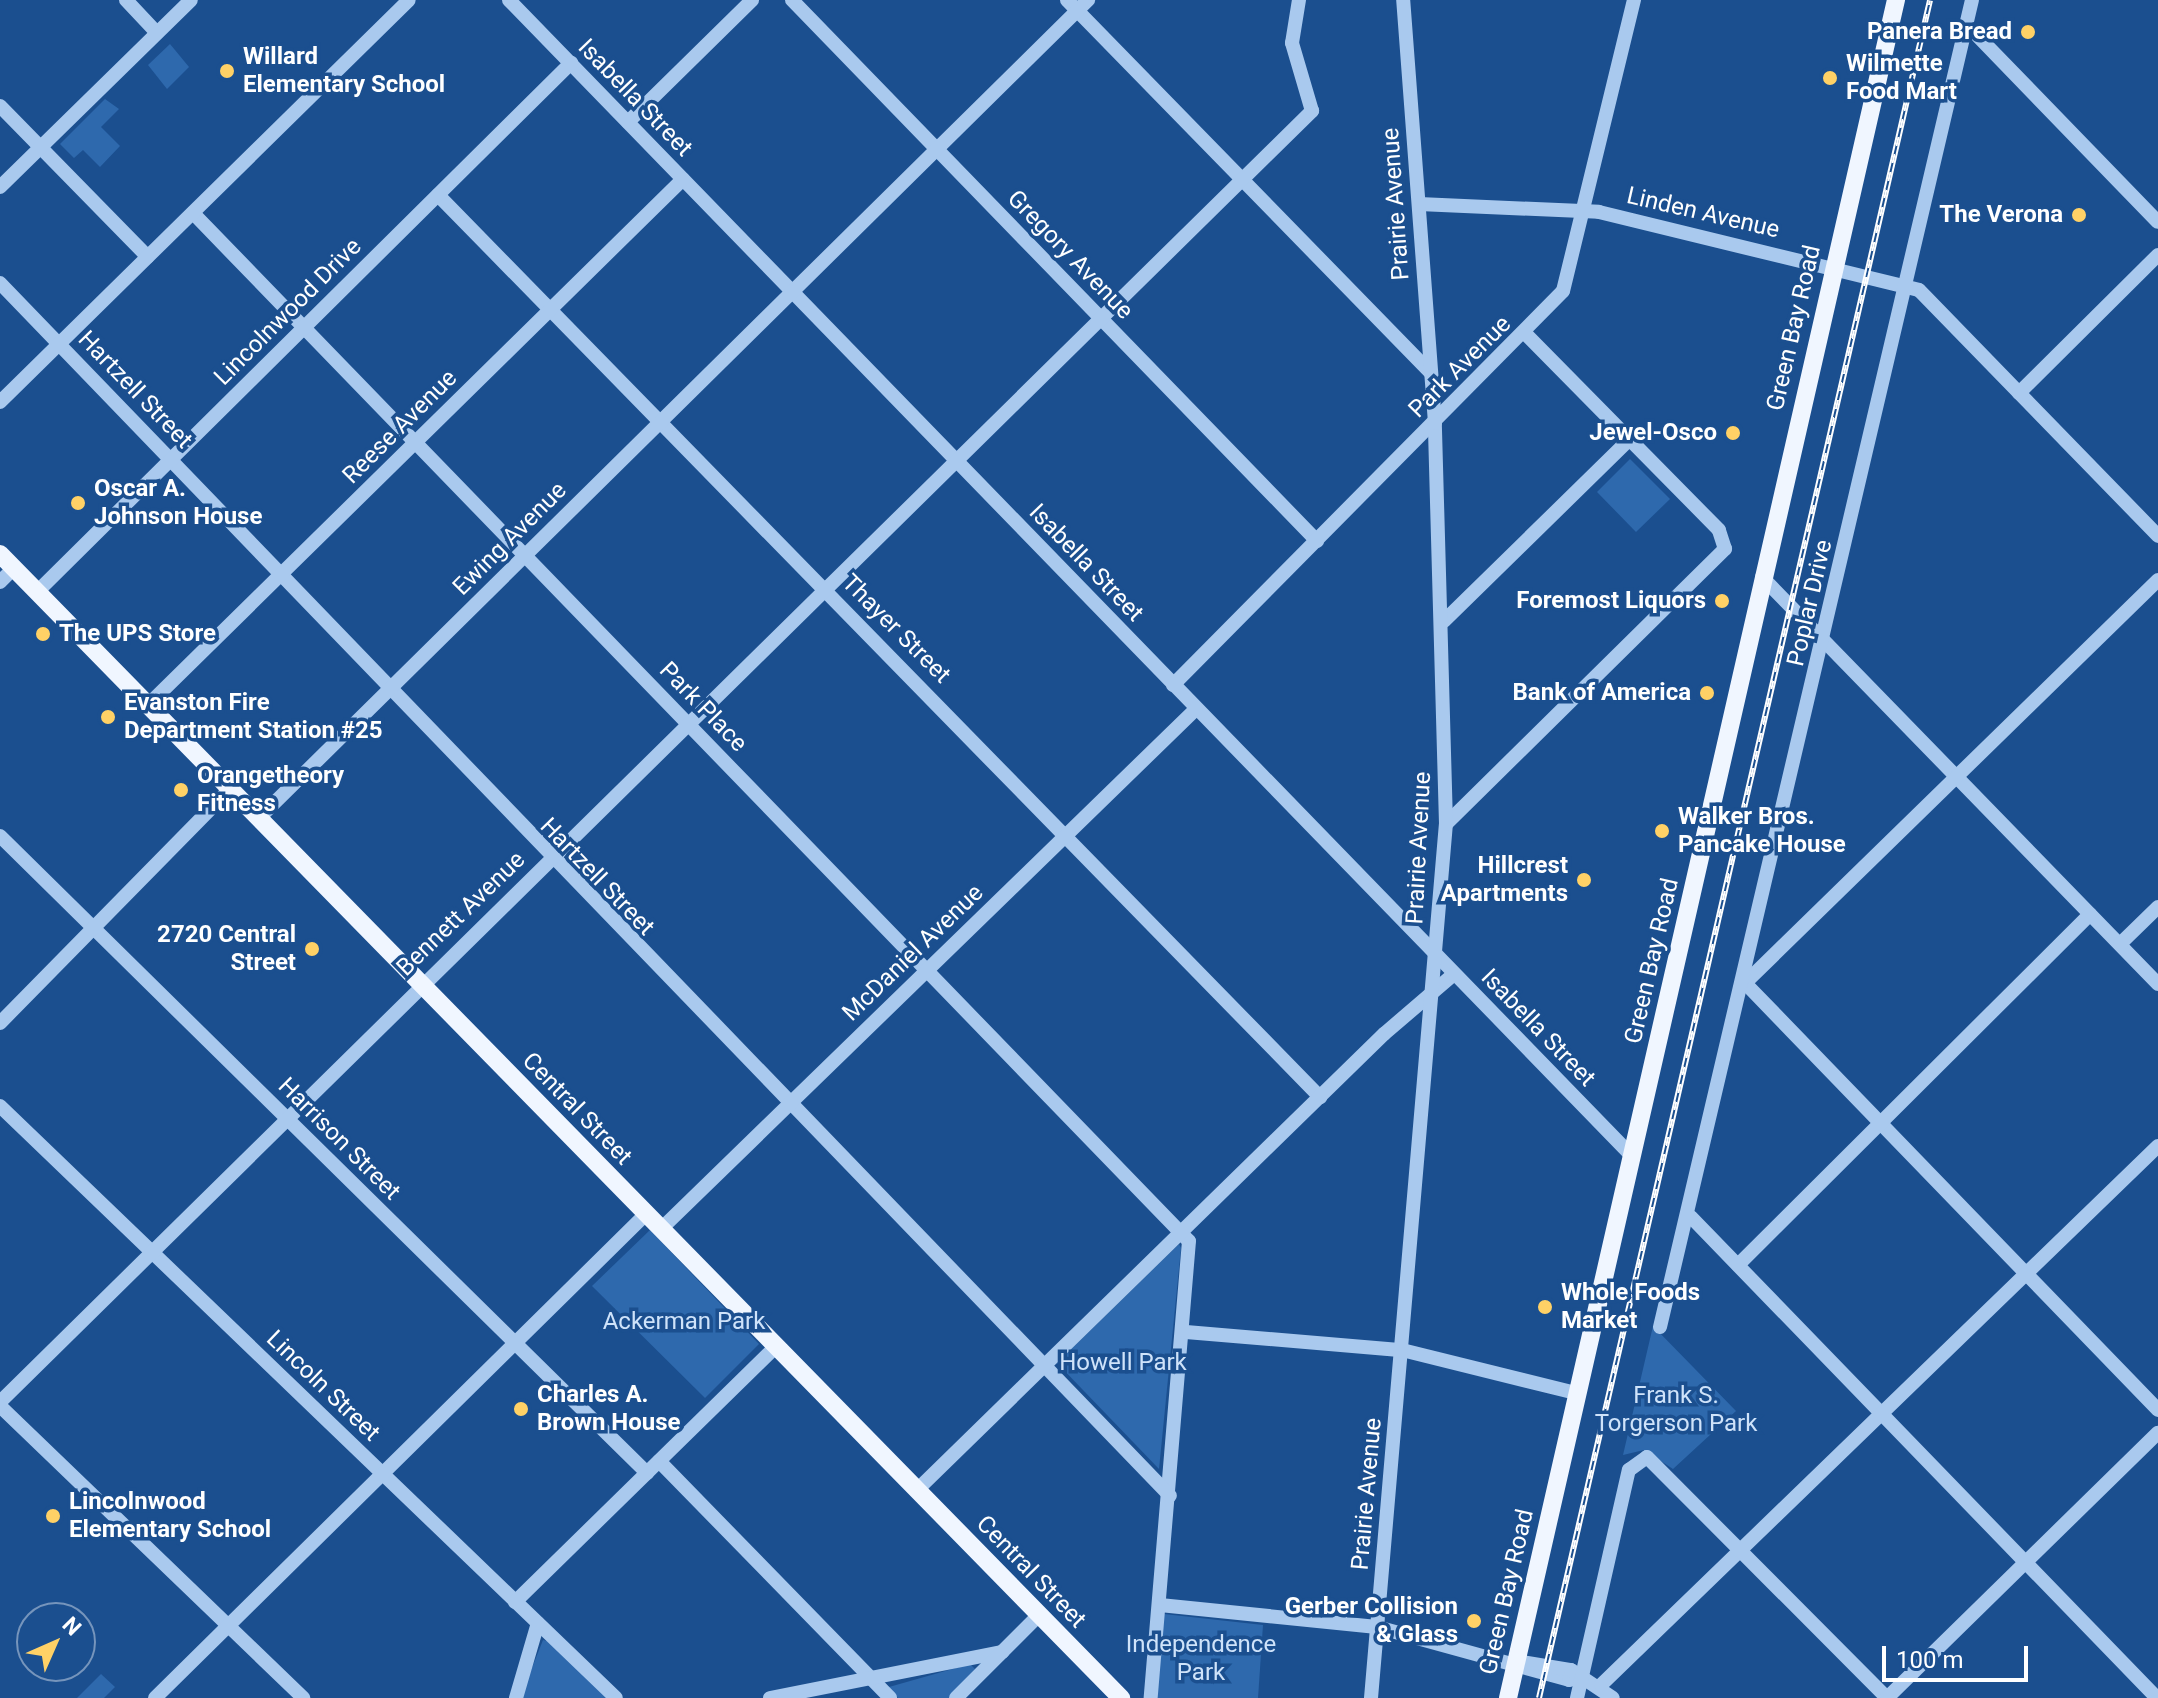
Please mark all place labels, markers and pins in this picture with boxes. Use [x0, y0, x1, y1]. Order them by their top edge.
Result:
place label: Panera Bread [1867, 18, 2012, 46]
marker: Panera Bread [2019, 23, 2037, 41]
place label: Willard Elementary School [243, 43, 445, 99]
place label: Wilmette Food Mart [1846, 50, 1957, 106]
marker: Willard Elementary School [218, 62, 236, 80]
marker: Wilmette Food Mart [1821, 69, 1839, 87]
place label: The Verona [1939, 201, 2063, 229]
marker: The Verona [2070, 206, 2088, 224]
place label: Jewel-Osco [1589, 419, 1717, 447]
marker: Jewel-Osco [1724, 424, 1742, 442]
place label: Oscar A. Johnson House [94, 475, 262, 531]
marker: Oscar A. Johnson House [69, 494, 87, 512]
place label: Foremost Liquors [1516, 587, 1706, 615]
marker: Foremost Liquors [1713, 592, 1731, 610]
place label: The UPS Store [59, 620, 216, 648]
marker: The UPS Store [34, 625, 52, 643]
place label: Bank of America [1513, 679, 1691, 707]
marker: Bank of America [1698, 684, 1716, 702]
place label: Evanston Fire Department Station #25 [124, 689, 383, 745]
marker: Evanston Fire Department Station #25 [99, 708, 117, 726]
place label: Orangetheory Fitness [197, 762, 344, 818]
marker: Orangetheory Fitness [172, 781, 190, 799]
place label: Walker Bros. Pancake House [1678, 803, 1846, 859]
marker: Walker Bros. Pancake House [1653, 822, 1671, 840]
place label: Hillcrest Apartments [1441, 852, 1568, 908]
marker: Hillcrest Apartments [1575, 871, 1593, 889]
place label: 2720 Central Street [157, 921, 296, 977]
marker: 2720 Central Street [303, 940, 321, 958]
place label: Whole Foods Market [1561, 1279, 1700, 1335]
marker: Whole Foods Market [1536, 1298, 1554, 1316]
place label: Charles A. Brown House [537, 1381, 681, 1437]
marker: Charles A. Brown House [512, 1400, 530, 1418]
place label: Lincolnwood Elementary School [69, 1488, 271, 1544]
marker: Lincolnwood Elementary School [44, 1507, 62, 1525]
place label: Gerber Collision & Glass [1285, 1593, 1458, 1649]
marker: Gerber Collision & Glass [1465, 1612, 1483, 1630]

